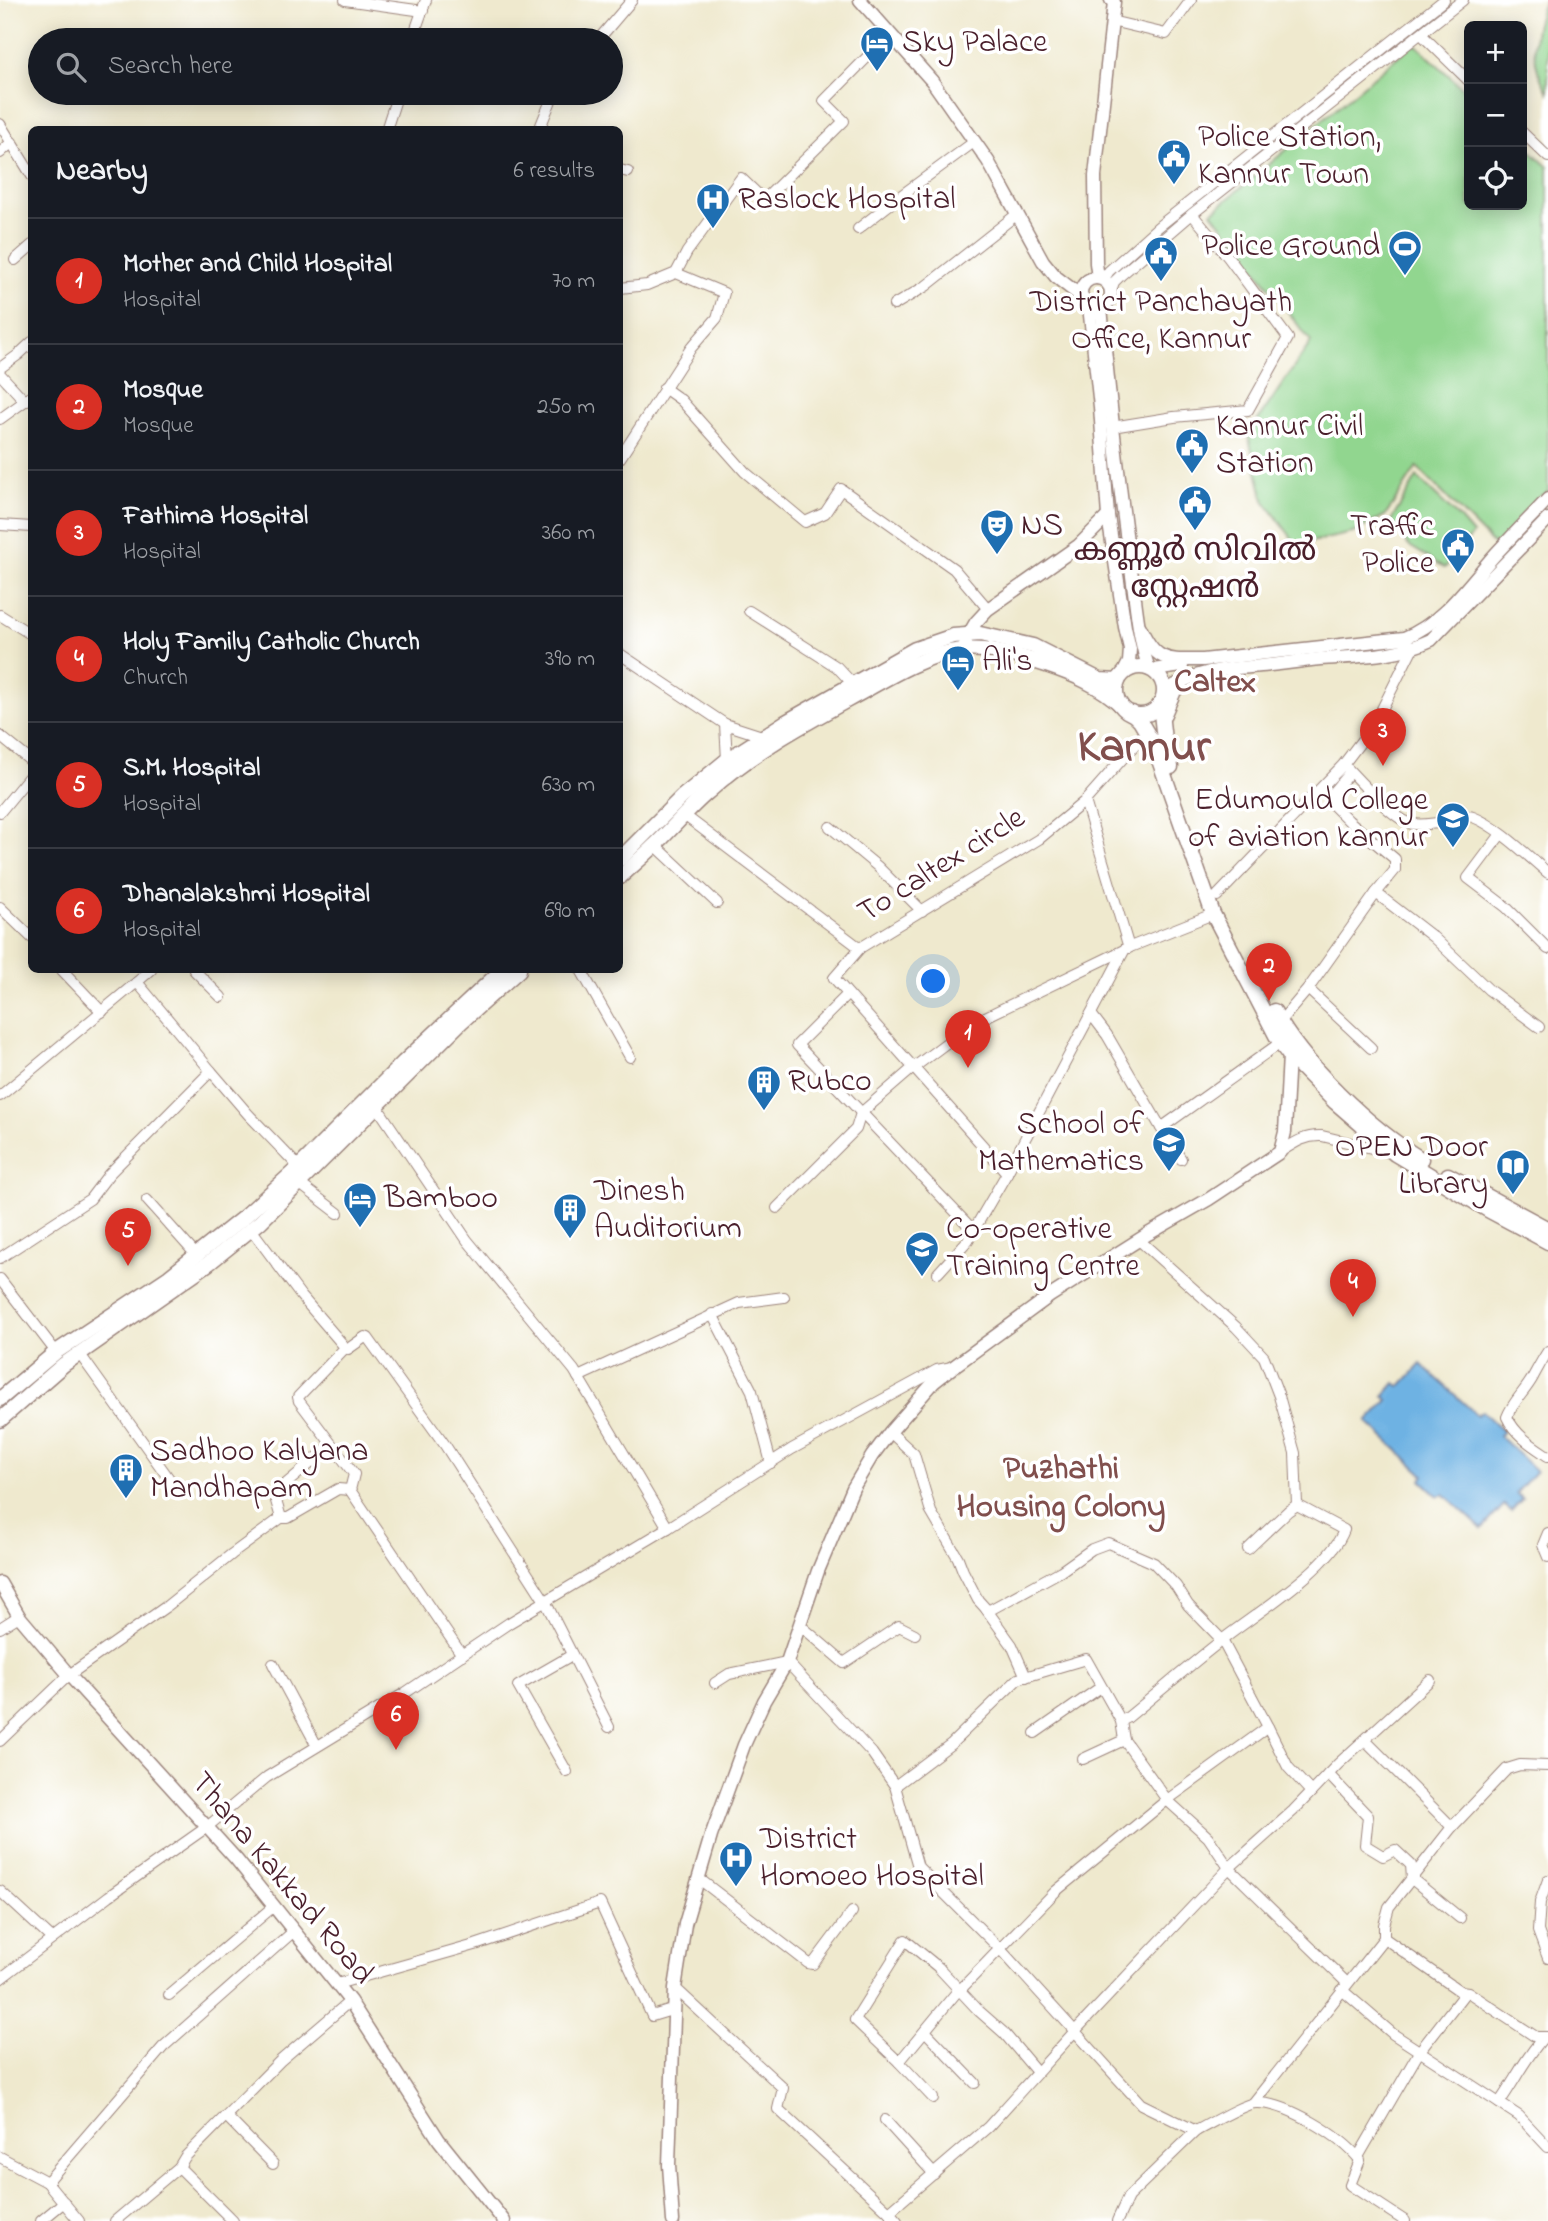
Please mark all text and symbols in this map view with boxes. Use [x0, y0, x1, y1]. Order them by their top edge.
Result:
place label: Sky Palace [902, 20, 1048, 67]
map controls [1464, 21, 1527, 210]
button: + [1464, 21, 1527, 84]
hotel icon: Sky Palace [858, 24, 896, 73]
search box [28, 28, 623, 105]
icon: search [52, 48, 90, 86]
text: Search here [108, 48, 233, 86]
button: − [1464, 84, 1527, 147]
place label: Police Station, Kannur Town [1198, 115, 1381, 199]
public building icon: Police Station, Kannur Town [1155, 137, 1193, 186]
button: locate [1464, 147, 1527, 210]
text: Nearby [56, 150, 148, 194]
text: 6 results [514, 155, 595, 188]
place label: Raslock Hospital [738, 177, 956, 224]
hospital icon: Raslock Hospital [694, 181, 732, 230]
place label: Police Ground [1201, 224, 1380, 271]
sports icon: Police Ground [1386, 228, 1424, 277]
public building icon: District Panchayath Office, Kannur [1142, 234, 1180, 283]
text: Mother and Child Hospital [123, 246, 392, 284]
text: 1 [75, 265, 83, 298]
text: 70 m [552, 265, 595, 298]
place label: District Panchayath Office, Kannur [1029, 280, 1292, 364]
text: Hospital [123, 284, 201, 317]
text: Mosque [123, 372, 203, 410]
text: 2 [73, 391, 85, 424]
text: 250 m [537, 391, 595, 424]
place label: Kannur Civil Station [1216, 404, 1363, 488]
text: Mosque [123, 410, 194, 443]
public building icon: Kannur Civil Station [1173, 426, 1211, 475]
public building icon: കണ്ണൂർ സിവിൽ സ്റ്റേഷൻ [1176, 483, 1214, 532]
text: Fathima Hospital [123, 498, 308, 536]
place label: NS [1021, 503, 1063, 550]
place label: Traffic Police [1350, 504, 1435, 588]
theatre icon: NS [978, 507, 1016, 556]
text: 3 [74, 517, 84, 550]
text: 360 m [542, 517, 595, 550]
public building icon: Traffic Police [1439, 526, 1477, 575]
place label: കണ്ണൂർ സിവിൽ സ്റ്റേഷൻ [1074, 529, 1316, 613]
text: Hospital [123, 536, 201, 569]
text: Holy Family Catholic Church [123, 624, 420, 662]
place label: Ali's [982, 639, 1032, 686]
text: 4 [74, 643, 84, 676]
text: 390 m [545, 643, 595, 676]
hotel icon: Ali's [939, 643, 977, 692]
district label: Caltex [1174, 659, 1256, 707]
text: Church [123, 662, 188, 695]
pin: 3 [1360, 708, 1406, 766]
district label: Kannur [1078, 715, 1211, 782]
text: S.M. Hospital [123, 750, 260, 788]
text: 5 [72, 769, 86, 802]
text: 630 m [542, 769, 595, 802]
place label: Edumould College of aviation kannur [1188, 778, 1429, 862]
text: Hospital [123, 788, 201, 821]
street label: To caltex circle [849, 795, 1035, 936]
school or university icon: Edumould College of aviation kannur [1434, 800, 1472, 849]
text: Dhanalakshmi Hospital [123, 876, 370, 914]
text: 6 [74, 895, 84, 928]
text: 690 m [544, 895, 595, 928]
text: Hospital [123, 914, 201, 947]
pin: 2 [1246, 943, 1292, 1001]
your location [916, 964, 950, 998]
pin: 1 [945, 1010, 991, 1068]
place label: Rubco [788, 1059, 872, 1106]
building icon: Rubco [745, 1063, 783, 1112]
place label: School of Mathematics [978, 1102, 1144, 1186]
school or university icon: School of Mathematics [1150, 1124, 1188, 1173]
place label: OPEN Door Library [1335, 1125, 1488, 1209]
library icon: OPEN Door Library [1494, 1147, 1532, 1196]
place label: Dinesh Auditorium [593, 1169, 742, 1253]
place label: Bamboo [383, 1176, 498, 1223]
hotel icon: Bamboo [341, 1180, 379, 1229]
building icon: Dinesh Auditorium [551, 1191, 589, 1240]
place label: Co-operative Training Centre [946, 1207, 1140, 1291]
pin: 5 [105, 1208, 151, 1266]
school or university icon: Co-operative Training Centre [903, 1229, 941, 1278]
pin: 4 [1330, 1259, 1376, 1317]
place label: Sadhoo Kalyana Mandhapam [150, 1429, 369, 1513]
district label: Puzhathi Housing Colony [957, 1446, 1165, 1533]
building icon: Sadhoo Kalyana Mandhapam [107, 1451, 145, 1500]
pin: 6 [373, 1692, 419, 1750]
street label: Thana Kakkad Road [178, 1762, 384, 1996]
place label: District Homoeo Hospital [759, 1817, 984, 1901]
hospital icon: District Homoeo Hospital [717, 1839, 755, 1888]

